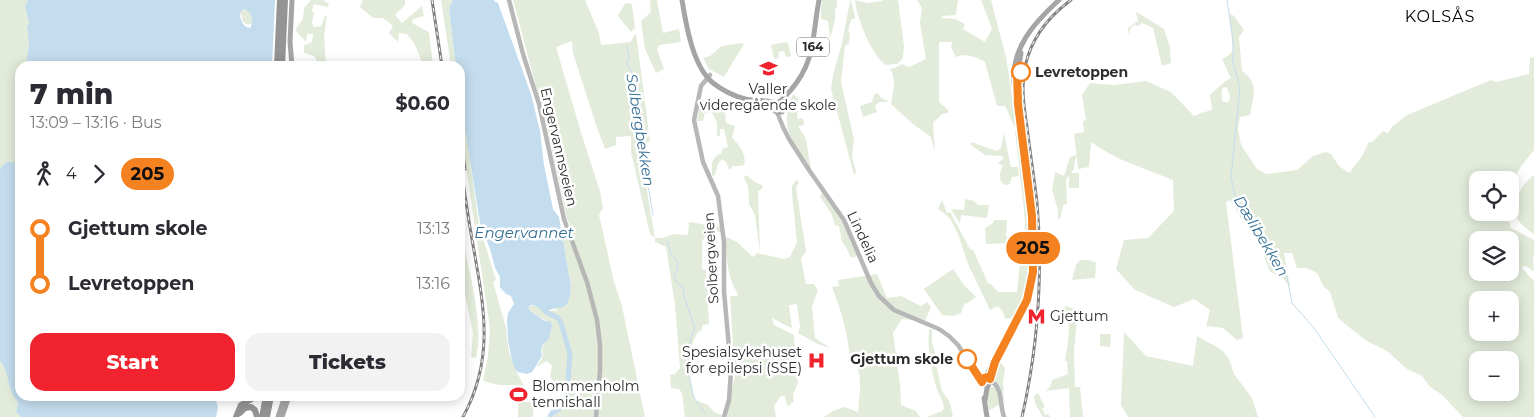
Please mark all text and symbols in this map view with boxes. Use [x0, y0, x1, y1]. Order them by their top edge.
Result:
district label: KOLSÅS [1405, 6, 1475, 26]
road number: 164 [797, 38, 829, 56]
school or university icon: Valler videregående skole [758, 59, 778, 79]
marker: Levretoppen [1011, 62, 1031, 82]
place label: Levretoppen [1035, 63, 1128, 81]
water label: Solbergbekken [622, 72, 659, 188]
text: 7 min [30, 77, 113, 111]
place label: Valler videregående skole [700, 80, 836, 114]
street label: Engervannsveien [537, 86, 581, 208]
text: $0.60 [395, 92, 450, 115]
text: 13:09 – 13:16 · Bus [30, 113, 162, 132]
icon: walk [30, 160, 58, 188]
icon: forward [85, 160, 113, 188]
text: 205 [131, 163, 164, 185]
text: 4 [66, 164, 77, 183]
map controls [1469, 171, 1519, 401]
button: locate [1469, 171, 1519, 221]
water label: Dælibekken [1230, 192, 1293, 280]
street label: Lindelia [843, 208, 883, 266]
street label: Solbergveien [700, 212, 722, 304]
text: Gjettum skole [68, 217, 207, 240]
text: 13:13 [417, 219, 450, 238]
water label: Engervannet [474, 223, 574, 242]
button: layers [1469, 231, 1519, 281]
line badge: 205 [1004, 232, 1062, 264]
text: 205 [1016, 237, 1050, 259]
text: Levretoppen [68, 272, 194, 295]
text: 13:16 [416, 274, 450, 293]
button: + [1469, 291, 1519, 341]
metro station icon: Gjettum [1026, 306, 1046, 326]
place label: Gjettum [1050, 307, 1109, 325]
button: Start [30, 333, 235, 391]
button: Tickets [245, 333, 450, 391]
place label: Spesialsykehuset for epilepsi (SSE) [682, 343, 802, 377]
marker: Gjettum skole [957, 349, 977, 369]
hospital icon: Spesialsykehuset for epilepsi (SSE) [806, 350, 826, 370]
place label: Gjettum skole [850, 350, 953, 368]
button: − [1469, 351, 1519, 401]
place label: Blommenholm tennishall [532, 377, 640, 411]
sports icon: Blommenholm tennishall [508, 384, 528, 404]

